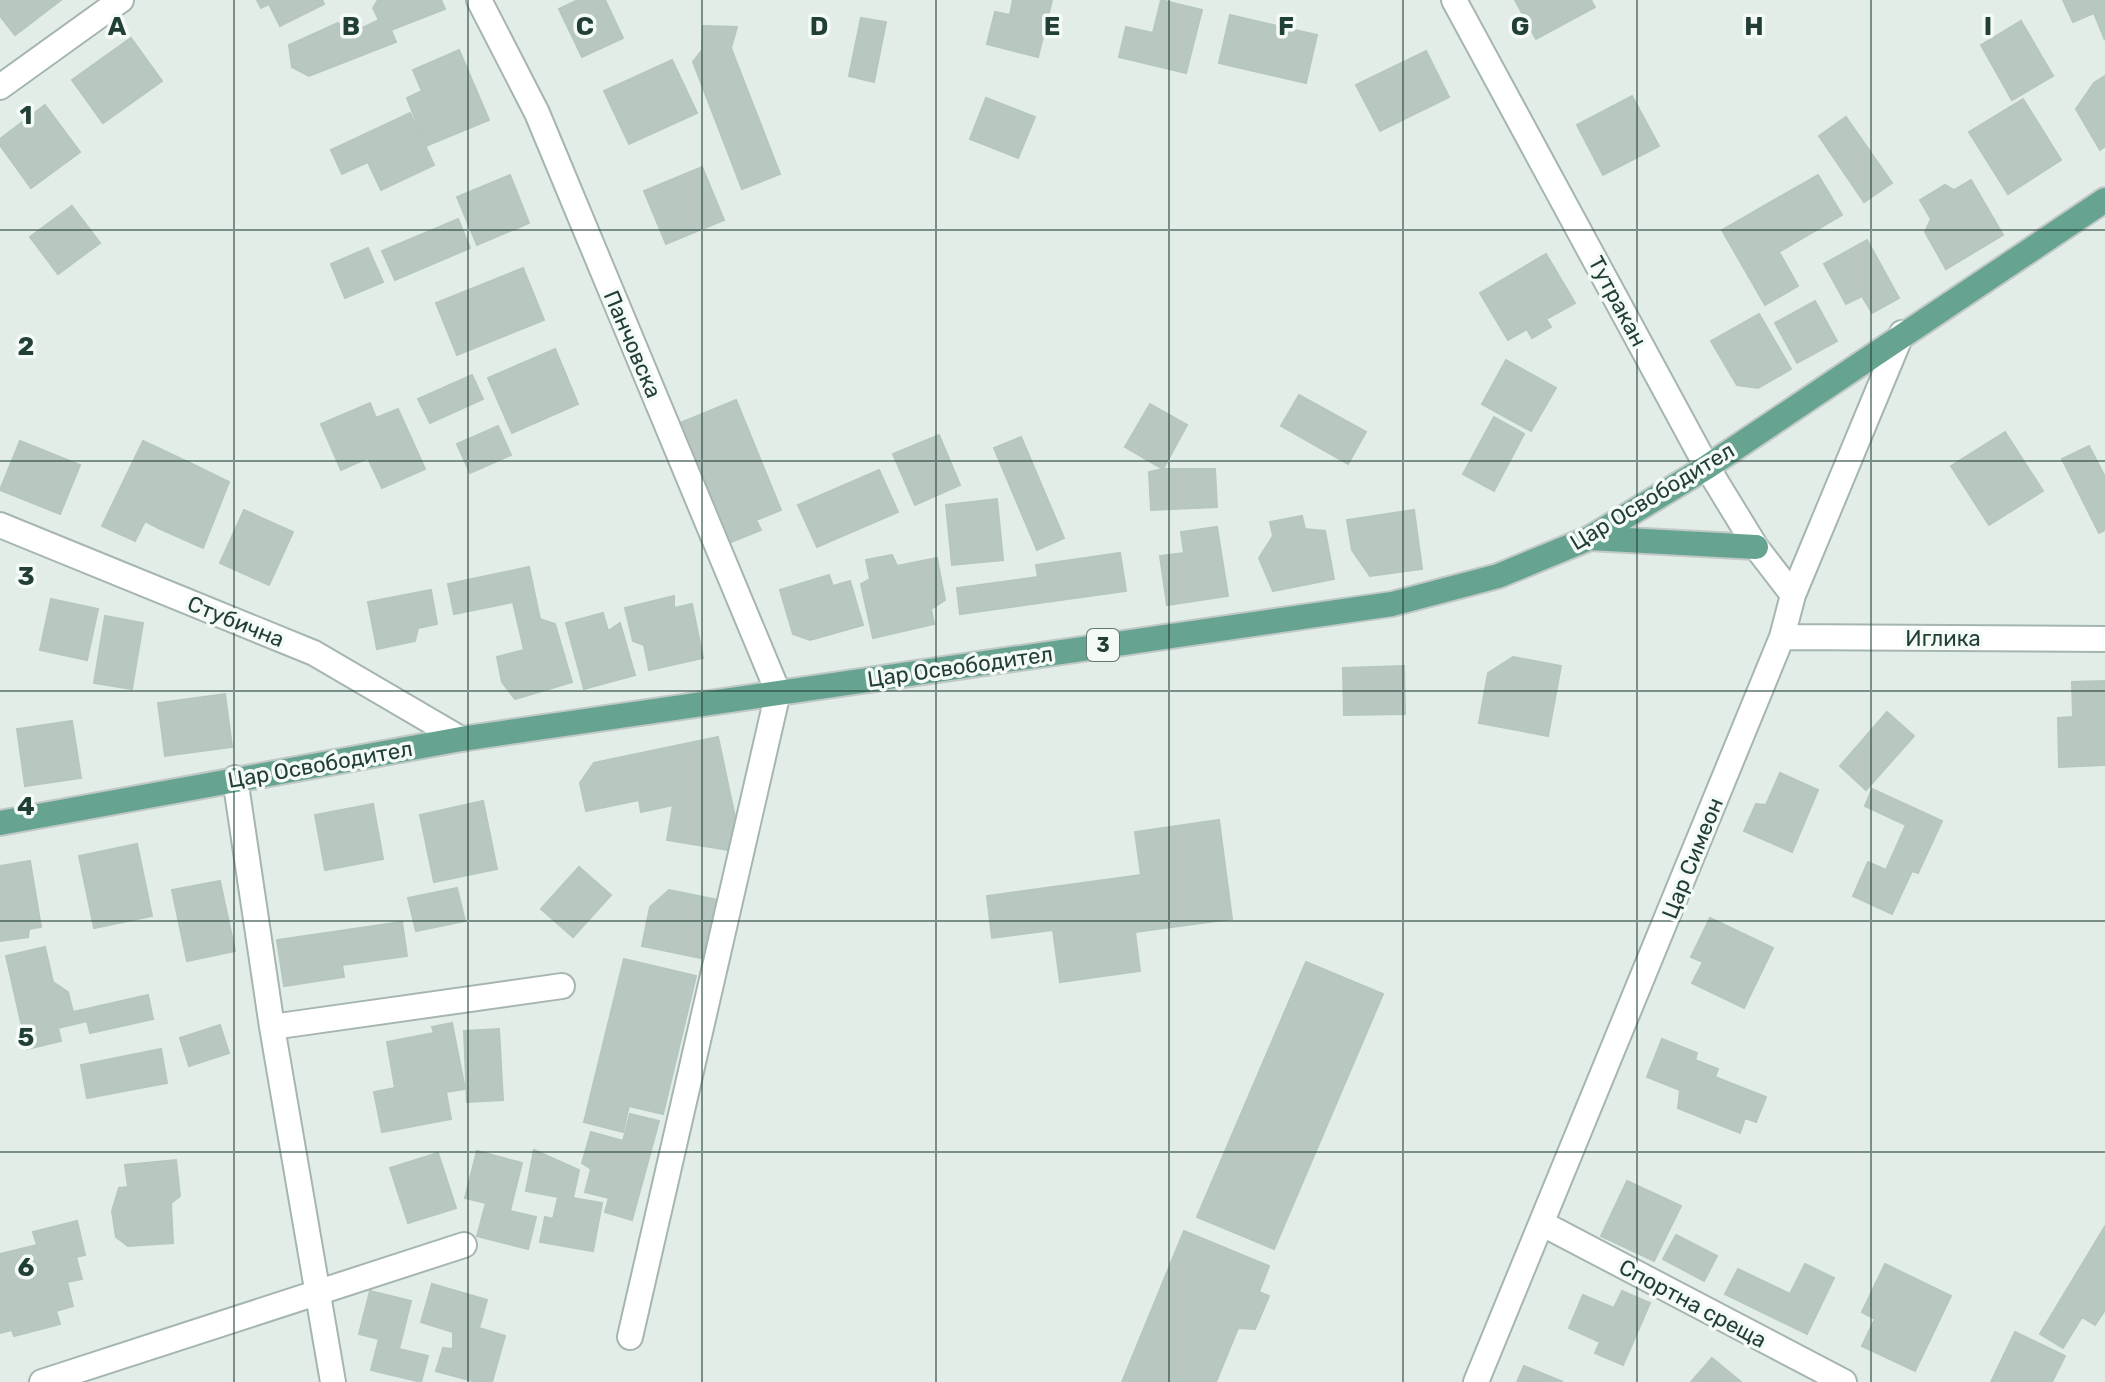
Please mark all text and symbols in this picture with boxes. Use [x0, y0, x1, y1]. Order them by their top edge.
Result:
text: A [108, 11, 127, 42]
text: B [342, 11, 360, 42]
text: C [576, 11, 594, 42]
text: D [810, 11, 828, 42]
text: E [1044, 11, 1060, 42]
text: F [1278, 11, 1294, 42]
text: G [1511, 11, 1529, 42]
text: H [1744, 11, 1764, 42]
text: I [1984, 11, 1992, 42]
text: 1 [20, 100, 32, 131]
street label: Тутракан [1582, 251, 1653, 351]
street label: Панчовска [598, 286, 667, 402]
text: 2 [18, 331, 34, 362]
street label: Цар Освободител [1565, 437, 1739, 556]
text: 3 [17, 561, 35, 592]
street label: Стубична [184, 590, 288, 653]
street label: Иглика [1905, 625, 1981, 652]
road number: 3 [1087, 629, 1119, 661]
street label: Цар Освободител [866, 640, 1055, 693]
street label: Цар Освободител [226, 735, 415, 794]
text: 4 [17, 791, 35, 822]
street label: Цар Симеон [1656, 794, 1729, 923]
text: 5 [18, 1022, 34, 1053]
text: 6 [18, 1252, 35, 1283]
street label: Спортна среща [1614, 1253, 1771, 1354]

